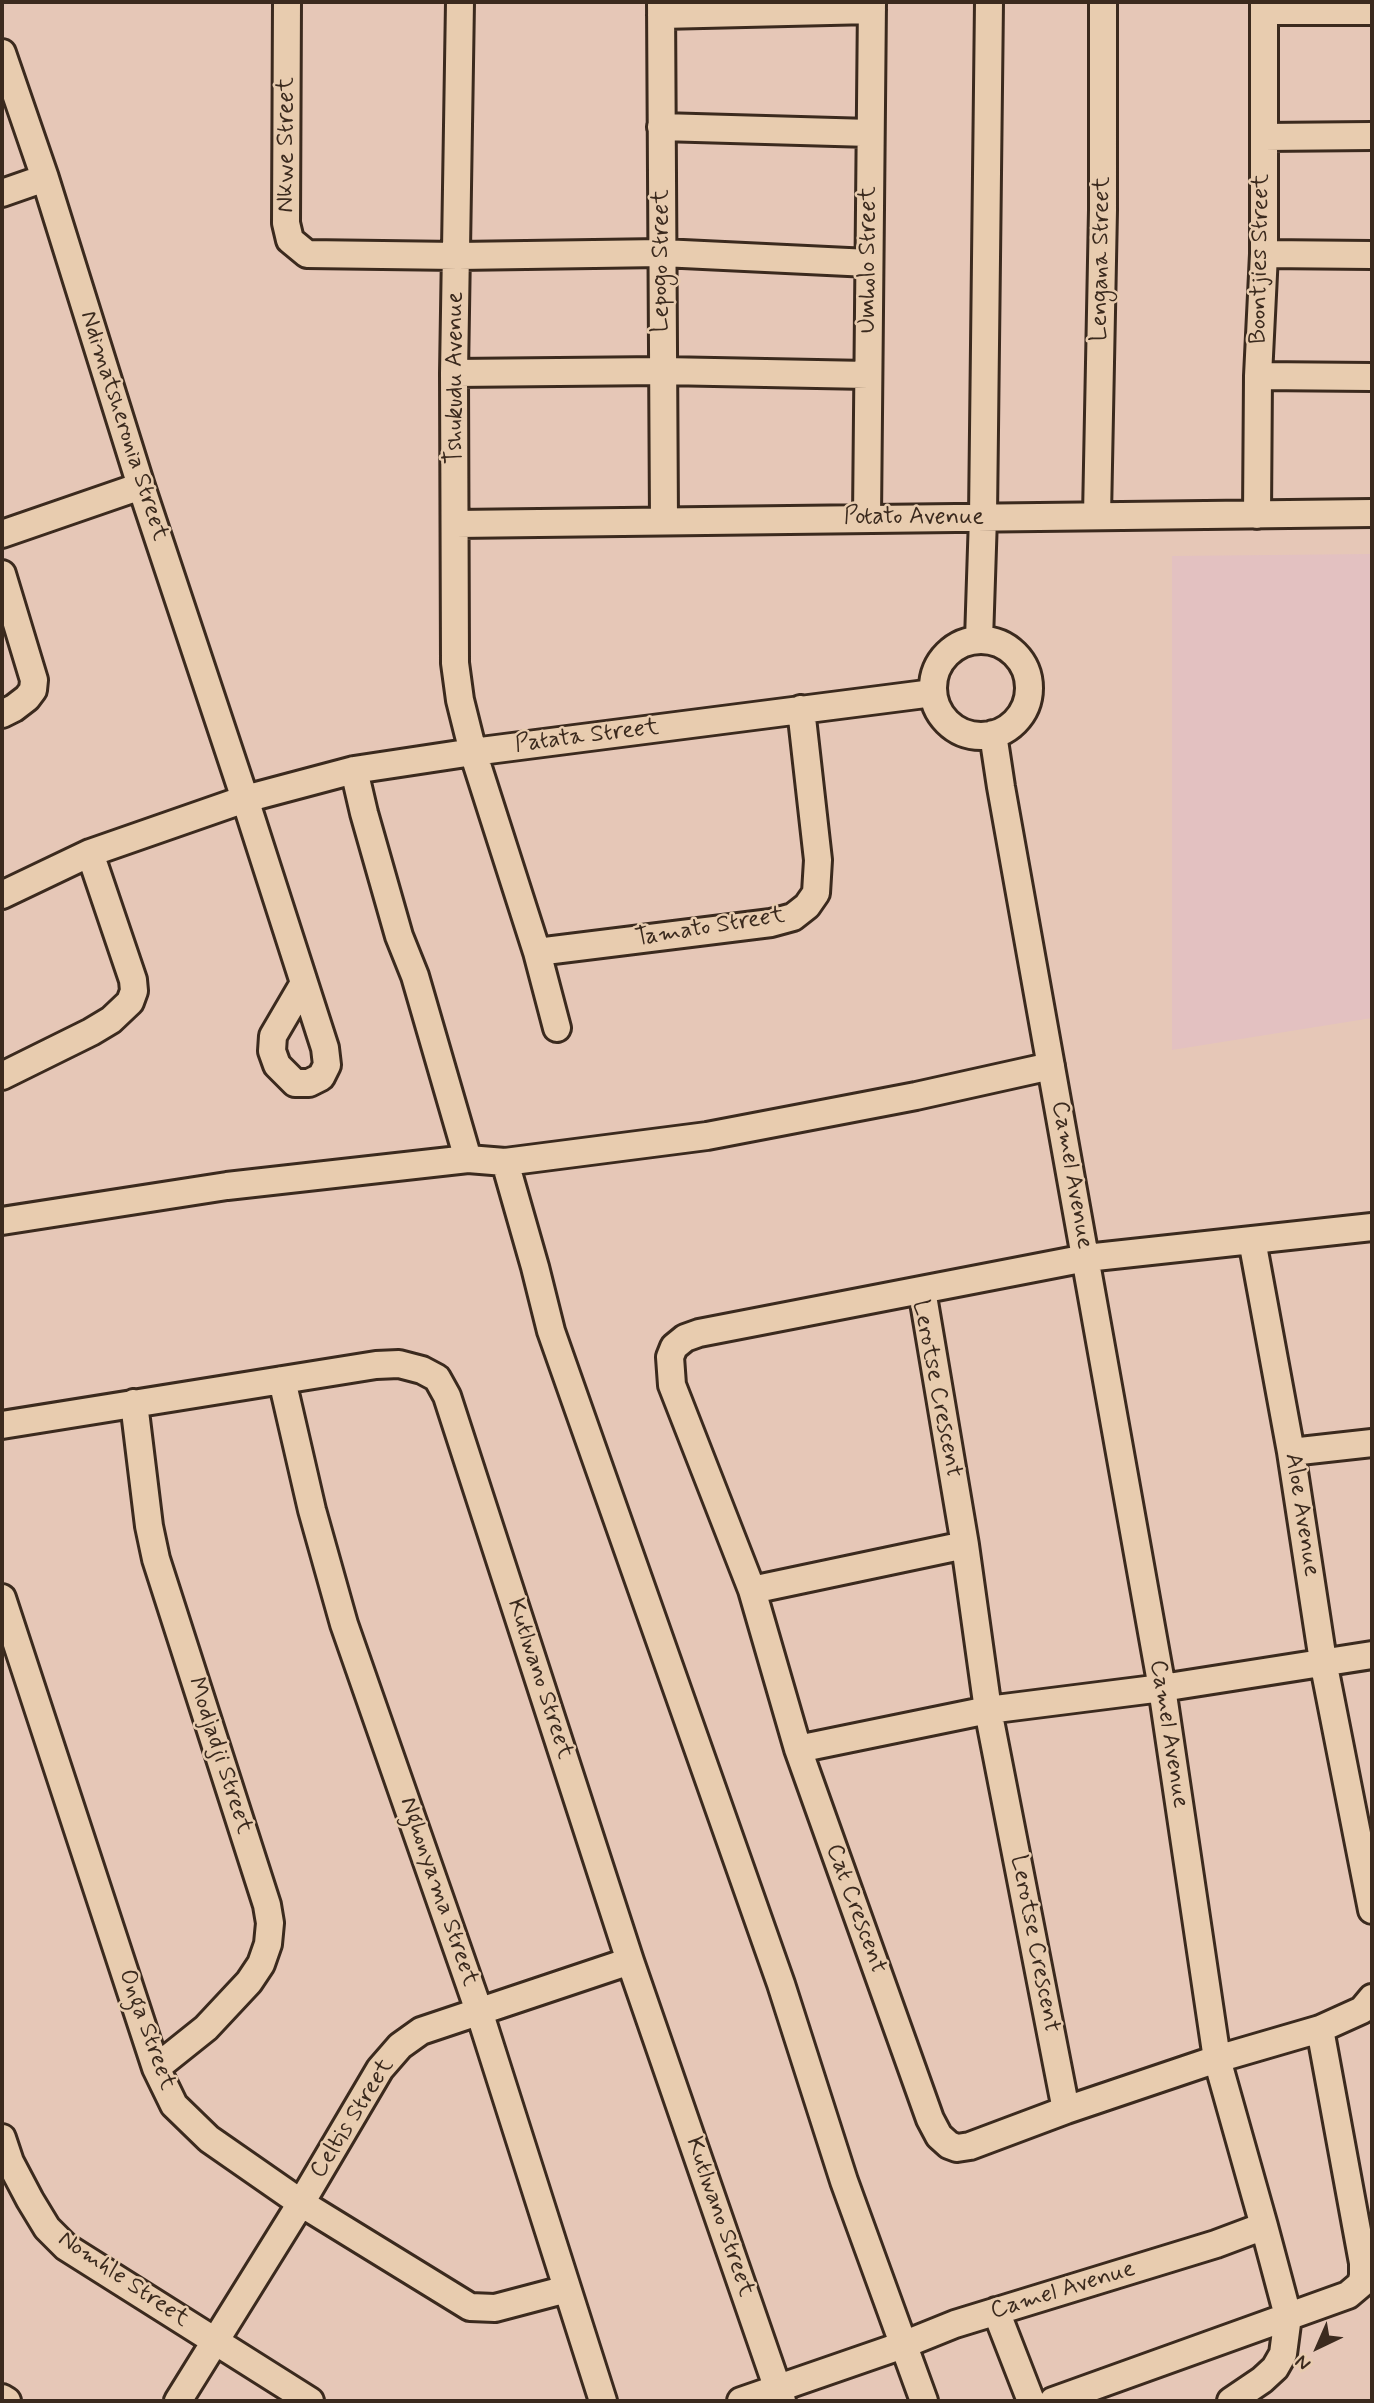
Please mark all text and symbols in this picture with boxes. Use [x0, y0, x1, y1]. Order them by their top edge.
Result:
street label: Nkwe Street [273, 77, 301, 213]
street label: Boontjies Street [1245, 173, 1277, 345]
street label: Lengana Street [1086, 176, 1118, 342]
street label: Umholo Street [855, 186, 883, 334]
street label: Lepogo Street [648, 189, 676, 333]
street label: Tshukudu Avenue [442, 292, 470, 464]
street label: Ndimatsheronia Street [72, 307, 174, 545]
street label: Potato Avenue [844, 504, 984, 532]
street label: Patata Street [513, 714, 661, 760]
street label: Tamato Street [633, 902, 787, 954]
street label: Camel Avenue [1044, 1099, 1098, 1251]
street label: Lerotse Crescent [905, 1298, 967, 1480]
street label: Aloe Avenue [1277, 1451, 1325, 1579]
street label: Kutlwano Street [500, 1595, 578, 1763]
street label: Camel Avenue [1142, 1658, 1194, 1810]
street label: Modjadji Street [180, 1674, 258, 1838]
street label: Nghonyama Street [392, 1794, 484, 1990]
street label: Cat Crescent [818, 1840, 892, 1978]
street label: Lerotse Crescent [1003, 1853, 1065, 2035]
street label: Onga Street [111, 1966, 181, 2094]
street label: Celtis Street [305, 2054, 401, 2184]
street label: Kutlwano Street [678, 2133, 760, 2301]
street label: Nomhle Street [52, 2226, 194, 2334]
street label: Camel Avenue [987, 2255, 1139, 2327]
north arrow [1283, 2312, 1353, 2382]
text: N [1290, 2349, 1316, 2376]

